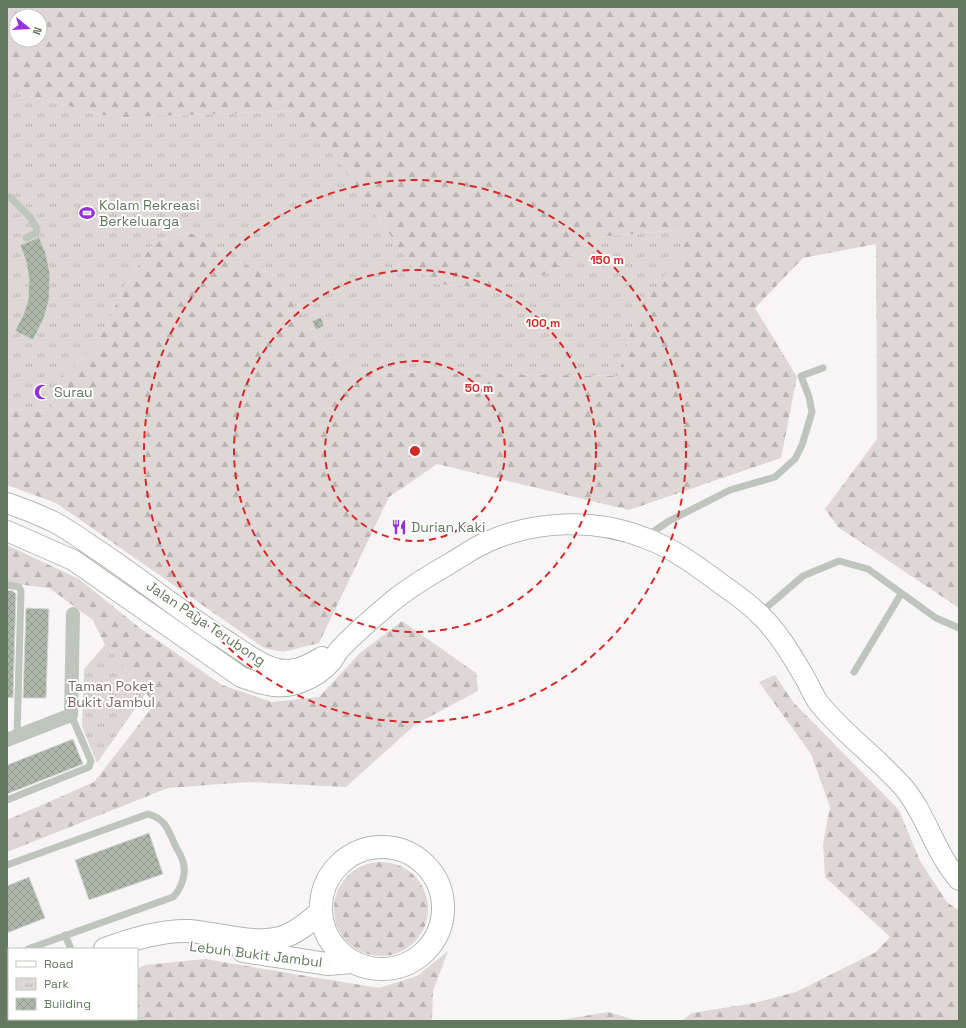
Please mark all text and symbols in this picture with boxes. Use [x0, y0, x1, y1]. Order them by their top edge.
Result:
north arrow [8, 8, 48, 48]
text: N [30, 25, 45, 37]
place label: Kolam Rekreasi Berkeluarga [99, 196, 200, 230]
sports icon: Kolam Rekreasi Berkeluarga [78, 204, 96, 222]
text: 150 m [590, 252, 624, 268]
text: 100 m [526, 315, 560, 331]
text: 50 m [465, 380, 493, 396]
mosque icon: Surau [33, 383, 51, 401]
place label: Surau [54, 383, 93, 401]
centre of rings [408, 444, 422, 458]
restaurant icon: Durian Kaki [390, 518, 408, 536]
place label: Durian Kaki [411, 518, 485, 536]
street label: Jalan Paya Terubong [143, 576, 269, 670]
park label: Taman Poket Bukit Jambul [67, 677, 155, 711]
street label: Lebuh Bukit Jambul [189, 937, 323, 971]
legend [8, 948, 138, 1020]
text: Road [44, 956, 73, 972]
text: Park [44, 976, 69, 992]
text: Building [44, 996, 91, 1012]

